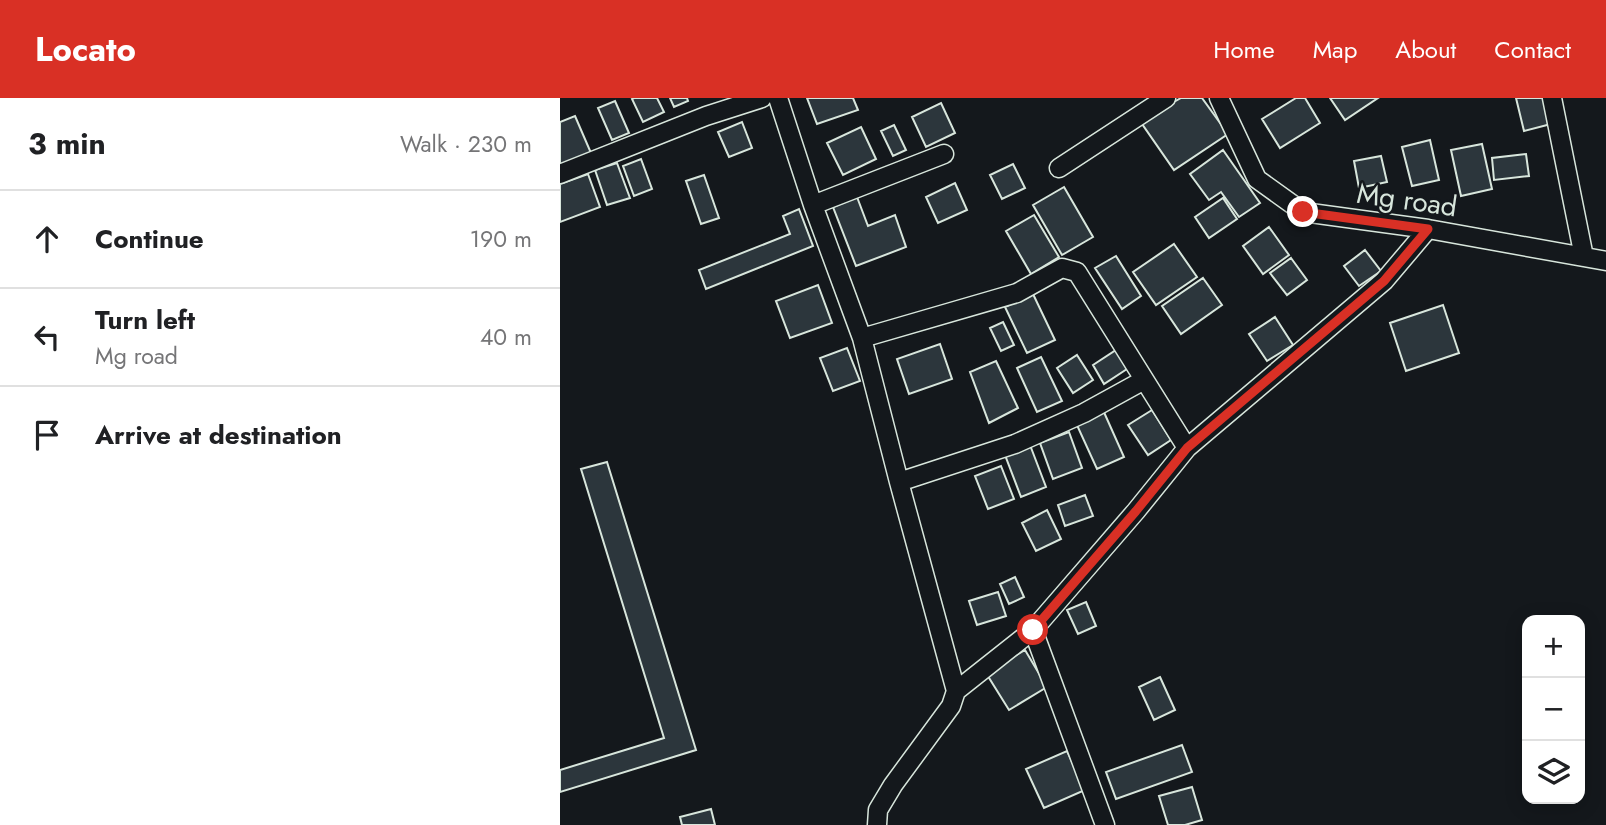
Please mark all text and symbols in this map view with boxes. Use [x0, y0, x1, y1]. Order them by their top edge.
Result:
text: Locato [35, 26, 136, 73]
text: Home [1213, 32, 1275, 67]
text: Map [1313, 32, 1357, 67]
text: About [1395, 32, 1456, 67]
text: Contact [1494, 32, 1571, 67]
text: 3 min [28, 122, 106, 165]
text: Walk · 230 m [400, 127, 532, 161]
street label: Mg road [1354, 173, 1460, 227]
route end [1287, 196, 1318, 227]
icon: ahead [28, 220, 66, 258]
text: Continue [95, 220, 204, 258]
text: 190 m [470, 222, 532, 256]
text: Turn left [95, 301, 195, 339]
icon: left [28, 318, 66, 356]
text: 40 m [480, 320, 532, 354]
text: Mg road [95, 339, 178, 373]
icon: arrive [28, 416, 66, 454]
text: Arrive at destination [95, 416, 342, 454]
route start [1017, 614, 1048, 645]
map controls [1522, 615, 1585, 804]
button: + [1522, 615, 1585, 678]
button: − [1522, 678, 1585, 741]
button: layers [1522, 741, 1585, 804]

